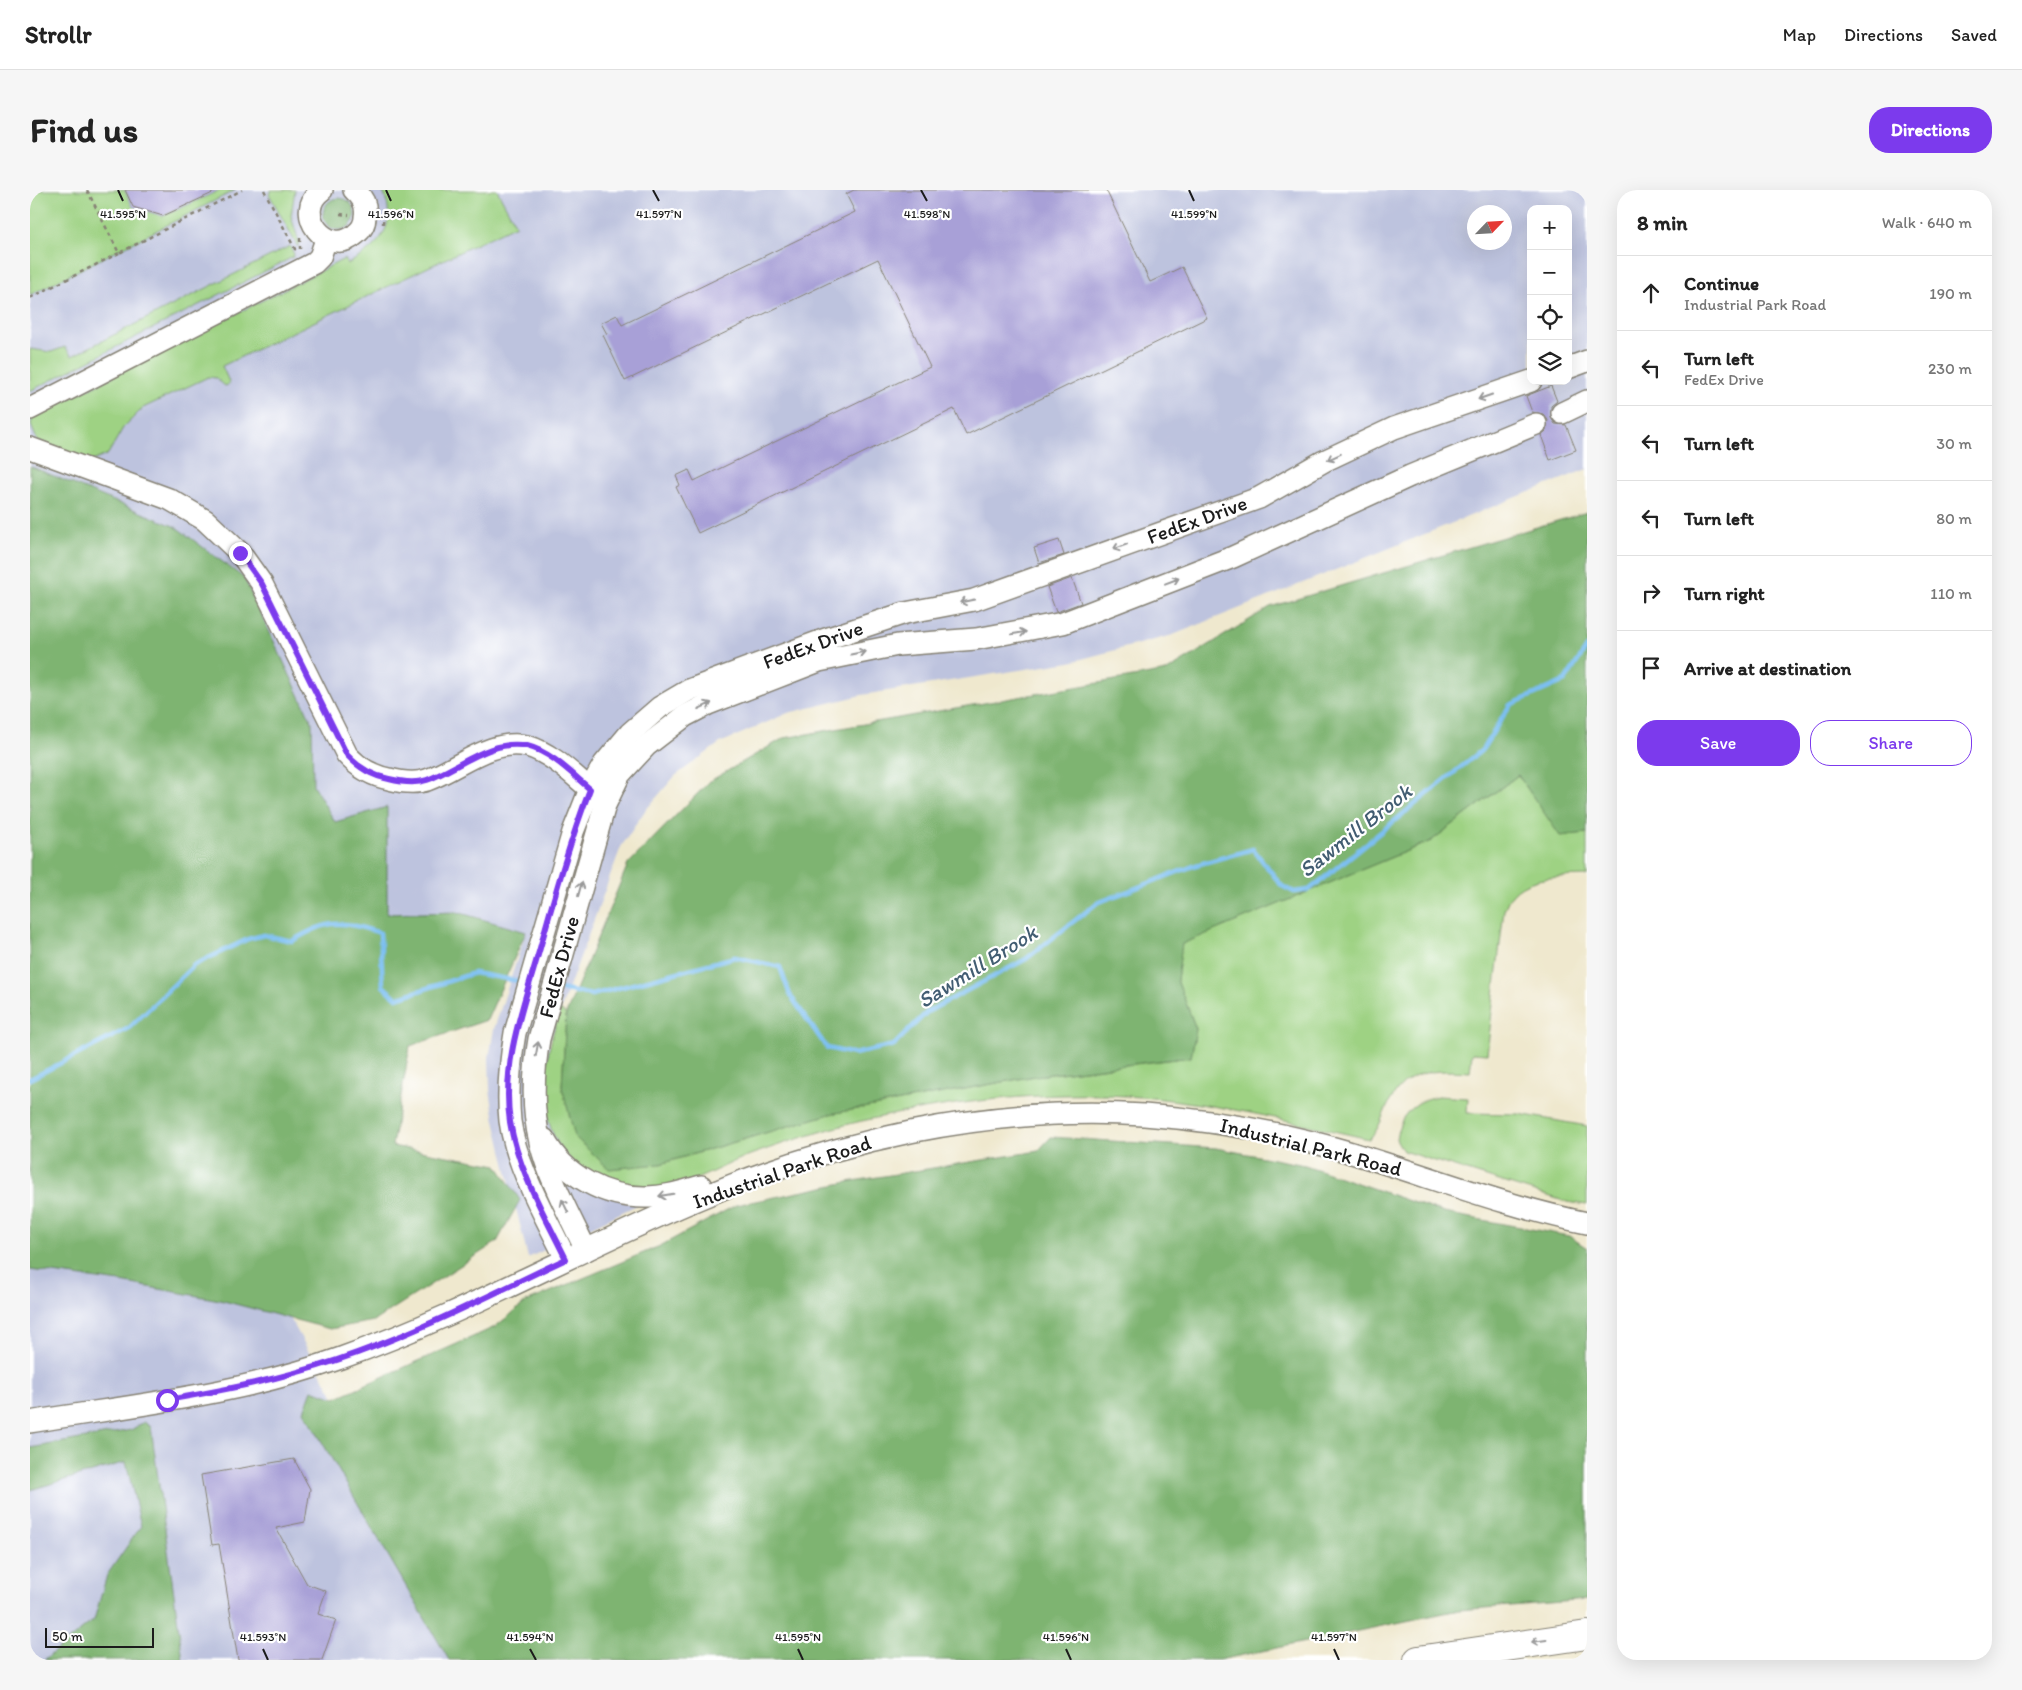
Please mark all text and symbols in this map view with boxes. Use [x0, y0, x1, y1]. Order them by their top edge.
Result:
text: Strollr [25, 20, 91, 49]
text: Map [1783, 24, 1816, 46]
text: Directions [1844, 24, 1923, 46]
text: Saved [1951, 24, 1997, 46]
button: Directions [1869, 107, 1992, 153]
text: Find us [30, 109, 138, 151]
north arrow [1467, 205, 1512, 250]
map controls [1527, 205, 1572, 385]
button: + [1527, 205, 1572, 250]
text: 41.595°N [100, 207, 146, 221]
text: 41.596°N [368, 207, 414, 221]
text: 41.597°N [636, 207, 682, 221]
text: 41.598°N [904, 207, 950, 221]
text: 41.599°N [1171, 207, 1217, 221]
text: 8 min [1637, 210, 1687, 235]
text: Walk · 640 m [1882, 213, 1972, 232]
button: − [1527, 250, 1572, 295]
text: Continue [1684, 272, 1759, 295]
icon: ahead [1637, 279, 1665, 307]
text: 190 m [1929, 284, 1972, 303]
button: locate [1527, 295, 1572, 340]
text: Industrial Park Road [1684, 295, 1826, 314]
button: layers [1527, 340, 1572, 385]
text: Turn left [1684, 347, 1754, 370]
icon: left [1637, 354, 1665, 382]
text: 230 m [1928, 359, 1972, 378]
text: FedEx Drive [1684, 370, 1764, 389]
one-way arrow [1477, 393, 1493, 402]
icon: left [1637, 429, 1665, 457]
text: Turn left [1684, 432, 1754, 455]
text: 30 m [1936, 434, 1972, 453]
one-way arrow [1327, 452, 1342, 462]
street label: FedEx Drive [1143, 490, 1250, 549]
icon: left [1637, 504, 1665, 532]
text: Turn left [1684, 507, 1754, 530]
text: 80 m [1936, 509, 1972, 528]
route end [229, 542, 252, 565]
one-way arrow [1113, 543, 1129, 552]
one-way arrow [1164, 576, 1180, 585]
icon: right [1637, 579, 1665, 607]
text: Turn right [1684, 582, 1765, 605]
text: 110 m [1930, 584, 1972, 603]
one-way arrow [960, 596, 976, 606]
street label: FedEx Drive [759, 615, 866, 674]
one-way arrow [1010, 627, 1026, 637]
one-way arrow [849, 648, 865, 657]
icon: arrive [1637, 654, 1665, 682]
text: Arrive at destination [1684, 657, 1851, 680]
one-way arrow [697, 701, 712, 710]
button: Save [1637, 720, 1800, 766]
button: Share [1810, 720, 1972, 766]
water label: Sawmill Brook [1293, 777, 1418, 883]
one-way arrow [576, 882, 586, 898]
street label: FedEx Drive [533, 913, 584, 1021]
water label: Sawmill Brook [912, 918, 1043, 1014]
one-way arrow [533, 1042, 543, 1058]
street label: Industrial Park Road [1217, 1112, 1405, 1181]
street label: Industrial Park Road [689, 1129, 875, 1214]
one-way arrow [658, 1190, 674, 1200]
one-way arrow [559, 1199, 569, 1214]
route start [156, 1389, 179, 1412]
scale bar [45, 1625, 154, 1648]
text: 50 m [52, 1628, 83, 1645]
text: 41.593°N [240, 1630, 286, 1644]
text: 41.594°N [506, 1630, 554, 1644]
text: 41.595°N [775, 1630, 821, 1644]
text: 41.596°N [1043, 1630, 1089, 1644]
text: 41.597°N [1311, 1630, 1357, 1644]
one-way arrow [1531, 1636, 1547, 1646]

